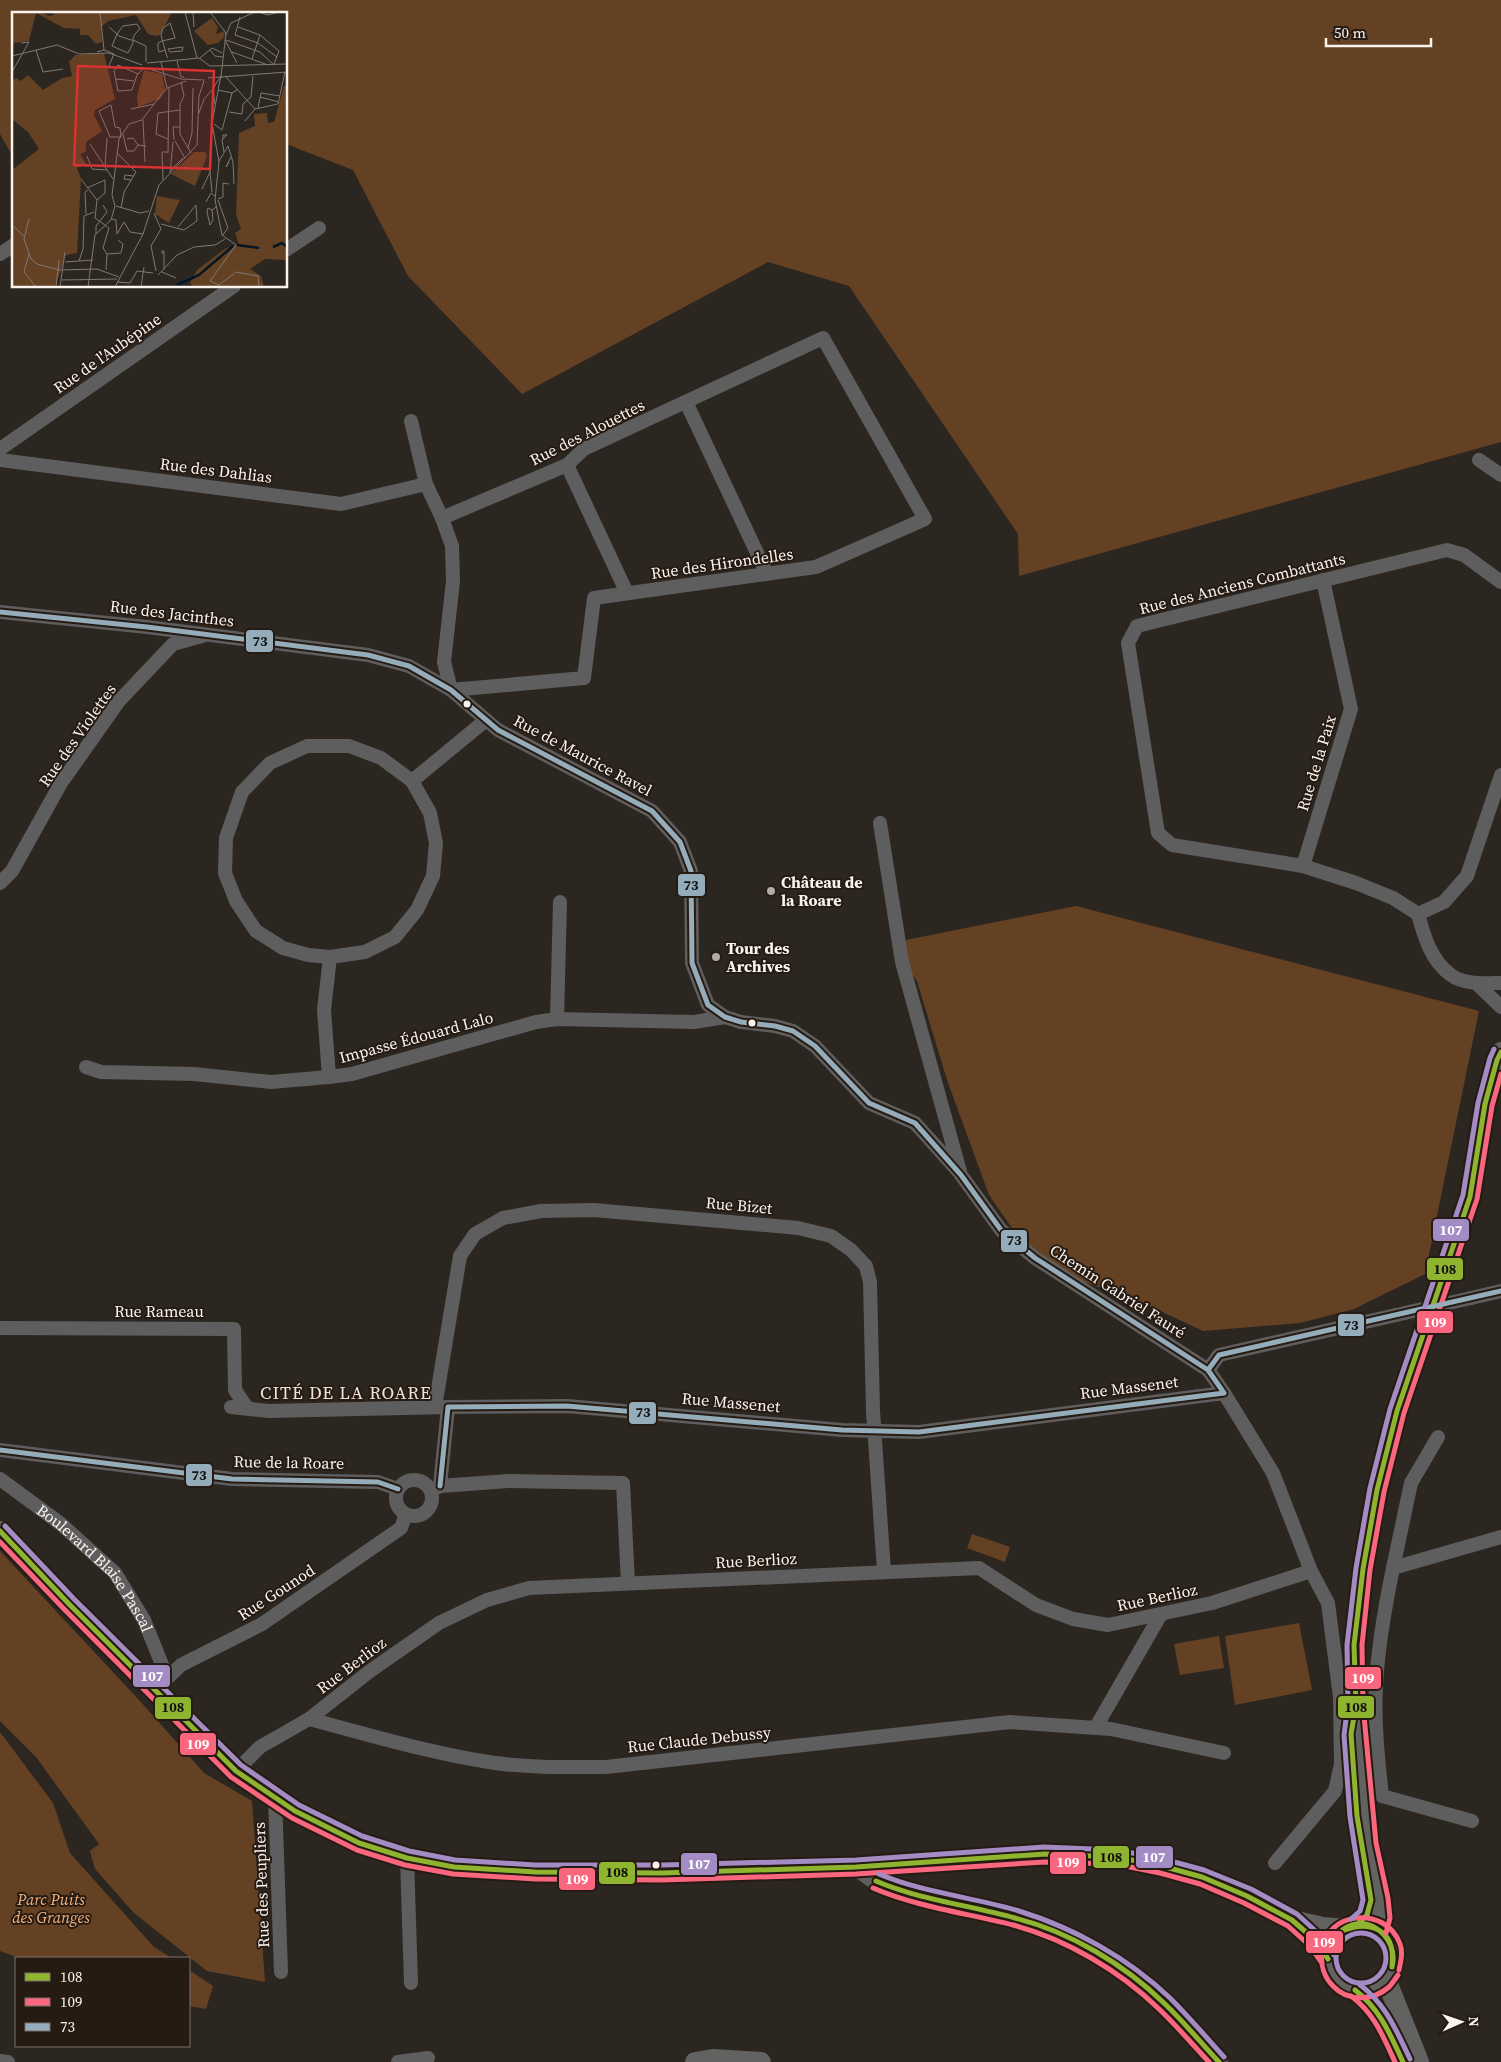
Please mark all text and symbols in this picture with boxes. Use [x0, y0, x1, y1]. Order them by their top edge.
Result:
inset map [12, 12, 288, 288]
scale bar [1326, 15, 1431, 47]
text: 50 m [1334, 22, 1366, 43]
street label: Rue de l'Aubépine [49, 308, 165, 398]
street label: Rue des Alouettes [526, 394, 648, 470]
street label: Rue des Dahlias [159, 452, 273, 488]
street label: Rue des Hirondelles [649, 542, 795, 584]
street label: Rue des Anciens Combattants [1137, 547, 1347, 619]
street label: Rue des Jacinthes [109, 594, 235, 632]
line badge: 73 [245, 629, 274, 653]
text: 73 [252, 631, 268, 651]
street label: Rue des Violettes [33, 679, 121, 791]
unlabelled marker [462, 699, 472, 709]
street label: Rue de Maurice Ravel [510, 709, 656, 801]
street label: Rue de la Paix [1291, 712, 1341, 814]
place label: Château de la Roare [781, 871, 862, 911]
line badge: 73 [677, 873, 706, 897]
text: 73 [683, 875, 699, 895]
marker: Château de la Roare [765, 885, 777, 897]
place label: Tour des Archives [726, 937, 790, 977]
marker: Tour des Archives [710, 951, 722, 963]
street label: Impasse Édouard Lalo [336, 1006, 496, 1068]
unlabelled marker [747, 1018, 757, 1028]
street label: Rue Bizet [705, 1191, 774, 1219]
line badge: 107 [1432, 1218, 1470, 1242]
text: 107 [1440, 1220, 1463, 1240]
line badge: 73 [1000, 1229, 1028, 1253]
text: 73 [1006, 1230, 1022, 1250]
street label: Chemin Gabriel Fauré [1046, 1239, 1190, 1343]
line badge: 108 [1426, 1257, 1464, 1281]
text: 108 [1434, 1259, 1456, 1279]
street label: Rue Rameau [114, 1300, 204, 1322]
line badge: 109 [1416, 1310, 1454, 1334]
text: 109 [1424, 1312, 1447, 1332]
line badge: 73 [1337, 1313, 1365, 1337]
text: 73 [1343, 1315, 1359, 1335]
street label: Rue Massenet [1079, 1370, 1180, 1404]
district label: CITÉ DE LA ROARE [260, 1380, 432, 1405]
street label: Rue Massenet [681, 1387, 782, 1417]
line badge: 73 [628, 1401, 657, 1425]
text: 73 [635, 1402, 651, 1422]
street label: Rue de la Roare [234, 1450, 344, 1474]
line badge: 73 [185, 1463, 213, 1487]
text: 73 [191, 1465, 207, 1485]
street label: Boulevard Blaise Pascal [32, 1499, 159, 1635]
street label: Rue Berlioz [715, 1547, 797, 1573]
street label: Rue Gounod [233, 1559, 319, 1625]
street label: Rue Berlioz [1115, 1578, 1199, 1616]
street label: Rue Berlioz [312, 1632, 390, 1698]
line badge: 107 [132, 1664, 171, 1688]
text: 107 [141, 1666, 164, 1686]
line badge: 109 [1344, 1666, 1382, 1690]
text: 109 [1352, 1668, 1375, 1688]
line badge: 108 [1337, 1695, 1375, 1719]
line badge: 108 [154, 1696, 192, 1720]
text: 108 [162, 1697, 184, 1717]
text: 108 [1345, 1697, 1367, 1717]
street label: Rue Claude Debussy [626, 1720, 773, 1757]
line badge: 109 [179, 1732, 217, 1756]
text: 109 [187, 1734, 210, 1754]
street label: Rue des Peupliers [248, 1822, 274, 1948]
line badge: 108 [1092, 1845, 1130, 1869]
line badge: 107 [1135, 1845, 1174, 1869]
text: 108 [1100, 1847, 1122, 1867]
text: 107 [1143, 1847, 1166, 1867]
line badge: 109 [1049, 1851, 1087, 1875]
line badge: 107 [680, 1852, 718, 1876]
text: 109 [1057, 1852, 1080, 1872]
text: 107 [688, 1854, 711, 1874]
unlabelled marker [651, 1860, 661, 1870]
line badge: 108 [598, 1861, 636, 1885]
text: 108 [606, 1862, 628, 1882]
line badge: 109 [558, 1867, 596, 1891]
text: 109 [566, 1869, 589, 1889]
park label: Parc Puits des Granges [12, 1888, 90, 1928]
line badge: 109 [1305, 1930, 1344, 1954]
text: 109 [1313, 1932, 1336, 1952]
legend [15, 1957, 190, 2047]
text: 108 [60, 1966, 83, 1987]
text: 109 [60, 1991, 83, 2012]
north arrow [1436, 1997, 1486, 2047]
text: 73 [60, 2016, 75, 2037]
text: N [1464, 2016, 1484, 2027]

